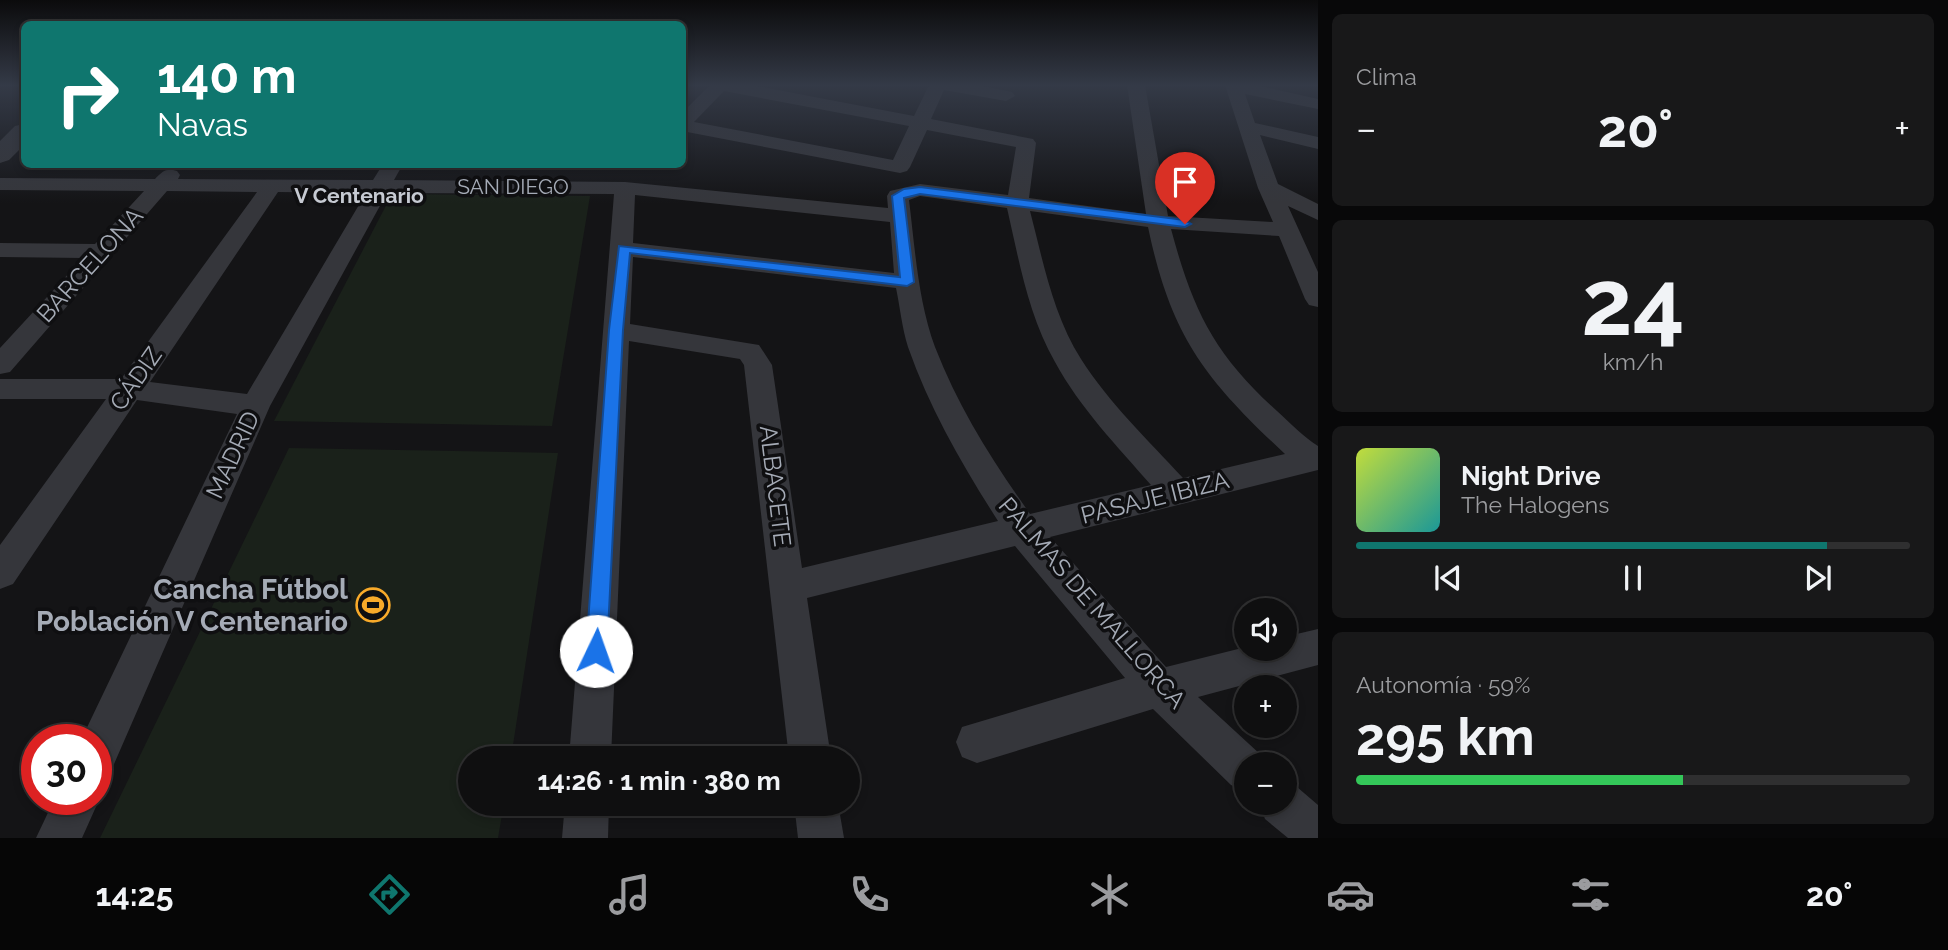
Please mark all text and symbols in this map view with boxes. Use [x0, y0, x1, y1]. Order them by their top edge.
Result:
text: 140 m [157, 47, 297, 104]
icon: right [42, 49, 133, 140]
text: Clima [1356, 63, 1417, 90]
text: 20° [1598, 98, 1673, 159]
text: Navas [157, 106, 248, 143]
text: − [1356, 106, 1376, 151]
text: + [1894, 106, 1910, 151]
pin [1155, 152, 1215, 224]
icon: arrive [1166, 163, 1204, 201]
street label: SAN DIEGO [457, 174, 569, 199]
district label: V Centenario [294, 183, 424, 208]
street label: BARCELONA [30, 201, 149, 328]
text: 24 [1581, 249, 1685, 356]
street label: CÁDIZ [103, 341, 168, 416]
text: km/h [1603, 348, 1663, 375]
street label: MADRID [200, 406, 265, 503]
street label: ALBACETE [754, 424, 797, 548]
text: Night Drive [1461, 461, 1600, 491]
street label: PASAJE IBIZA [1078, 465, 1232, 530]
street label: PALMAS DE MALLORCA [993, 491, 1192, 714]
text: The Halogens [1461, 491, 1609, 518]
icon: previous [1429, 559, 1467, 597]
icon: pause [1614, 559, 1652, 597]
icon: next [1799, 559, 1837, 597]
place label: Cancha Fútbol Población V Centenario [36, 573, 348, 638]
sports icon: Cancha Fútbol Población V Centenario [354, 586, 392, 624]
map controls [1234, 598, 1297, 815]
button: sound [1234, 598, 1297, 661]
position arrow [559, 614, 633, 688]
text: Autonomía · 59% [1356, 671, 1530, 698]
button: + [1234, 675, 1297, 738]
text: 295 km [1356, 706, 1535, 767]
speed limit sign: 30 [21, 724, 112, 815]
button: − [1234, 752, 1297, 815]
text: 14:26 · 1 min · 380 m [537, 766, 781, 796]
icon: directions [365, 870, 414, 919]
icon: music [605, 870, 654, 919]
icon: phone [845, 870, 894, 919]
icon: climate [1085, 870, 1134, 919]
icon: car [1326, 870, 1375, 919]
icon: filters [1566, 870, 1615, 919]
text: 14:25 [96, 876, 173, 913]
text: 20° [1806, 876, 1852, 913]

